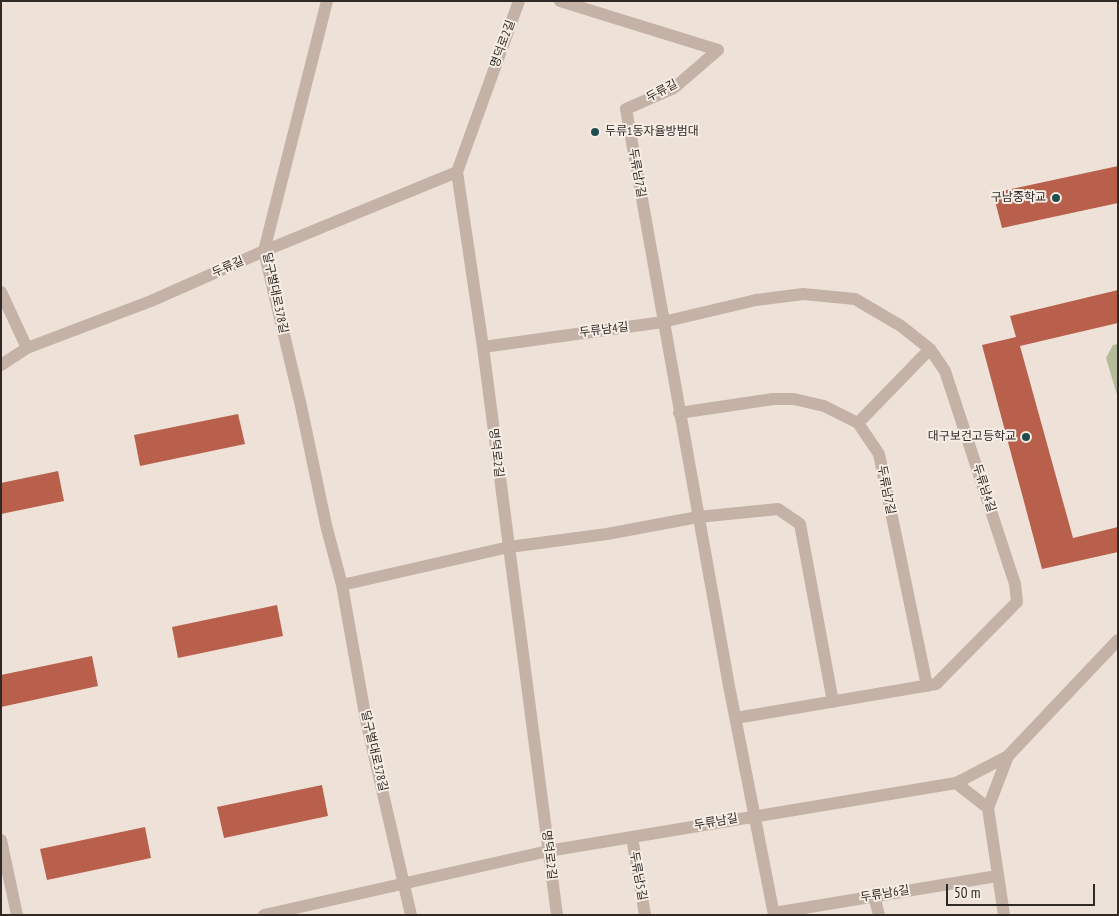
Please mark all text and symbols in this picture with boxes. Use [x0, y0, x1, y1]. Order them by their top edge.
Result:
street label: 명덕로2길 [488, 18, 518, 70]
street label: 두류길 [644, 77, 680, 105]
place label: 두류1동자율방범대 [605, 125, 699, 139]
marker: 두류1동자율방범대 [589, 126, 601, 138]
street label: 두류남7길 [626, 147, 648, 199]
place label: 구남중학교 [991, 191, 1046, 205]
marker: 구남중학교 [1050, 192, 1062, 204]
street label: 달구벌대로378길 [259, 251, 291, 335]
street label: 두류길 [210, 254, 246, 280]
street label: 두류남4길 [579, 320, 629, 340]
street label: 명덕로2길 [486, 428, 506, 478]
place label: 대구보건고등학교 [928, 430, 1016, 444]
marker: 대구보건고등학교 [1020, 431, 1032, 443]
street label: 두류남4길 [969, 462, 999, 514]
street label: 두류남7길 [874, 464, 898, 516]
street label: 달구벌대로378길 [358, 709, 390, 793]
street label: 두류남길 [693, 811, 739, 833]
street label: 명덕로2길 [539, 830, 559, 880]
street label: 두류남5길 [627, 850, 649, 902]
scale bar [949, 874, 1098, 906]
street label: 두류남6길 [859, 883, 911, 905]
text: 50 m [954, 883, 980, 902]

